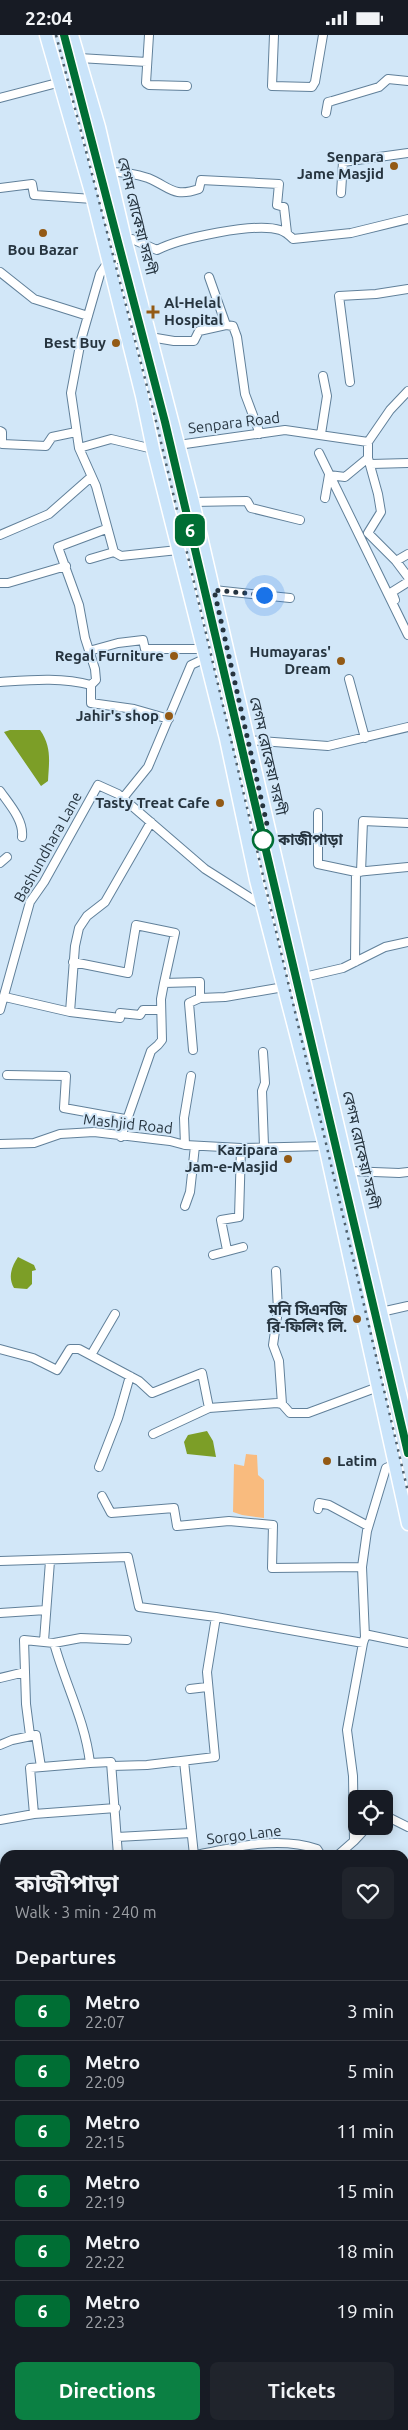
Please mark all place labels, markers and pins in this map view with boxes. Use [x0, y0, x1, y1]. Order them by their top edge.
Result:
place label: Senpara Jame Masjid [297, 148, 384, 182]
marker: Senpara Jame Masjid [388, 160, 400, 172]
marker: Bou Bazar [37, 227, 49, 239]
place label: Bou Bazar [8, 241, 79, 258]
place label: Al-Helal Hospital [164, 294, 224, 328]
marker: Al-Helal Hospital [146, 305, 160, 319]
place label: Best Buy [44, 334, 106, 351]
marker: Best Buy [110, 337, 122, 349]
place label: Humayaras' Dream [250, 643, 331, 677]
place label: Regal Furniture [55, 647, 164, 664]
marker: Regal Furniture [168, 650, 180, 662]
marker: Humayaras' Dream [335, 655, 347, 667]
place label: Jahir's shop [76, 707, 159, 724]
marker: Jahir's shop [163, 710, 175, 722]
place label: Tasty Treat Cafe [95, 794, 210, 811]
marker: Tasty Treat Cafe [214, 797, 226, 809]
marker: কাজীপাড়া [252, 829, 274, 851]
place label: কাজীপাড়া [277, 831, 343, 848]
place label: Kazipara Jam-e-Masjid [185, 1141, 278, 1175]
marker: Kazipara Jam-e-Masjid [282, 1153, 294, 1165]
place label: মনি সিএনজি রি-ফিলিং লি. [266, 1301, 347, 1335]
marker: মনি সিএনজি রি-ফিলিং লি. [351, 1313, 363, 1325]
place label: Latim [337, 1452, 377, 1469]
marker: Latim [321, 1455, 333, 1467]

